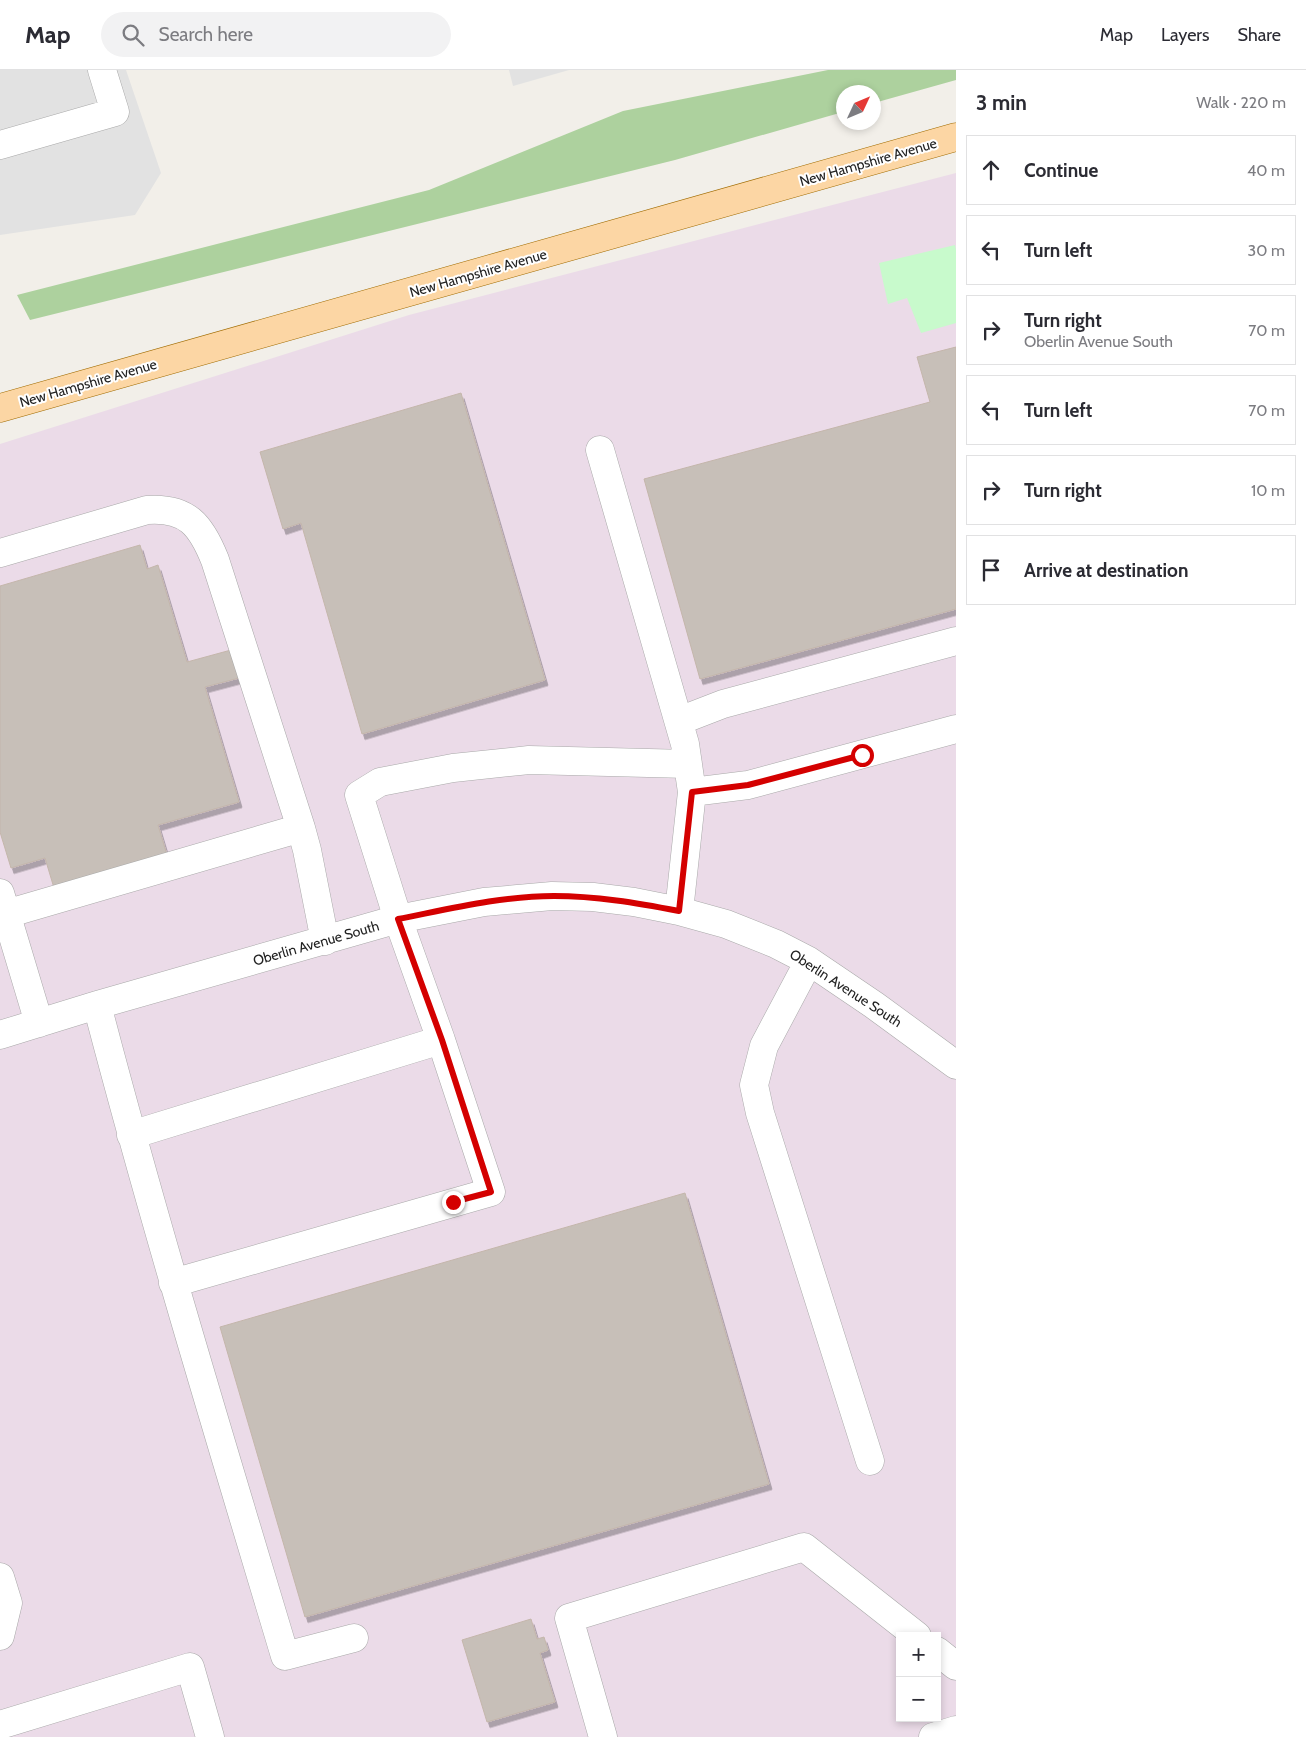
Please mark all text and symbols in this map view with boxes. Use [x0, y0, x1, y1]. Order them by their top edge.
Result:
search box [101, 12, 451, 57]
text: Map [25, 20, 71, 49]
icon: search [119, 21, 147, 49]
text: Search here [159, 23, 253, 46]
text: Map [1100, 24, 1133, 46]
text: Layers [1161, 24, 1210, 46]
text: Share [1238, 24, 1281, 46]
north arrow [836, 85, 881, 130]
text: 3 min [976, 90, 1027, 115]
text: Walk · 220 m [1196, 93, 1286, 112]
street label: New Hampshire Avenue [797, 134, 939, 190]
icon: ahead [977, 156, 1005, 184]
text: Continue [1024, 159, 1098, 182]
text: 40 m [1247, 161, 1285, 180]
icon: left [977, 236, 1005, 264]
text: Turn left [1024, 239, 1092, 262]
text: 30 m [1248, 241, 1285, 260]
street label: New Hampshire Avenue [407, 245, 549, 301]
text: Turn right [1024, 309, 1102, 332]
icon: right [977, 316, 1005, 344]
text: 70 m [1248, 321, 1285, 340]
text: Oberlin Avenue South [1024, 332, 1173, 351]
street label: New Hampshire Avenue [17, 355, 159, 411]
icon: left [977, 396, 1005, 424]
text: Turn left [1024, 399, 1092, 422]
text: 70 m [1248, 401, 1285, 420]
icon: right [977, 476, 1005, 504]
text: Turn right [1024, 479, 1102, 502]
text: 10 m [1251, 481, 1285, 500]
icon: arrive [977, 556, 1005, 584]
text: Arrive at destination [1024, 559, 1188, 582]
route start [851, 744, 874, 767]
street label: Oberlin Avenue South [251, 916, 381, 970]
street label: Oberlin Avenue South [786, 945, 906, 1031]
route end [442, 1191, 465, 1214]
map controls [896, 1632, 941, 1722]
button: + [896, 1632, 941, 1677]
button: − [896, 1677, 941, 1722]

